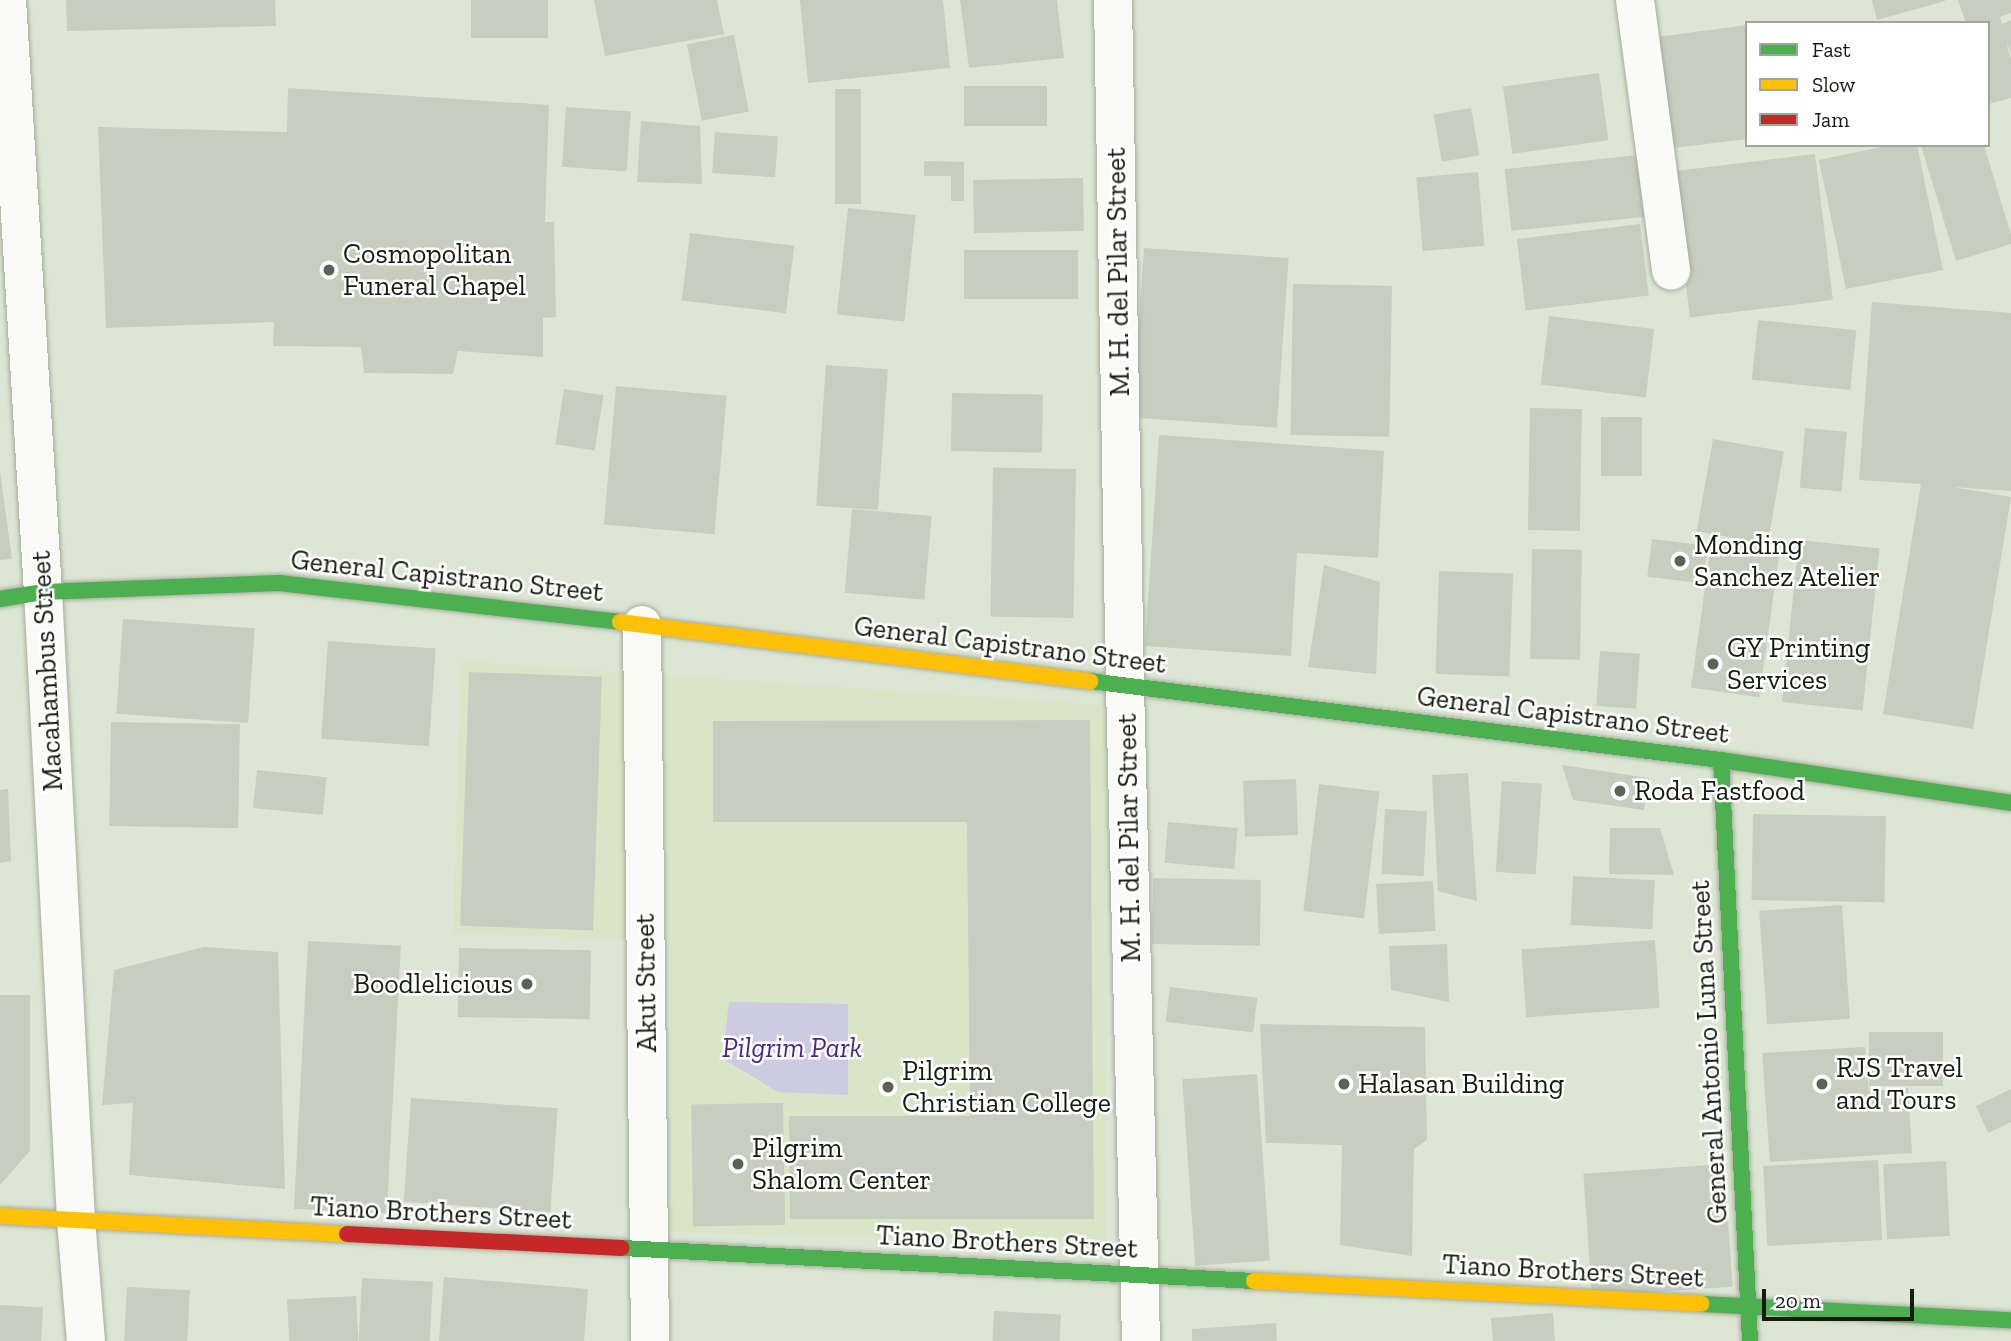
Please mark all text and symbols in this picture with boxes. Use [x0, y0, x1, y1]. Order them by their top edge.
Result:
legend [1745, 21, 1990, 147]
text: Fast [1812, 37, 1851, 62]
text: Slow [1812, 72, 1855, 97]
text: Jam [1812, 107, 1849, 132]
street label: M. H. del Pilar Street [1099, 147, 1137, 397]
place label: Cosmopolitan Funeral Chapel [343, 237, 526, 303]
marker: Cosmopolitan Funeral Chapel [321, 262, 337, 278]
place label: Monding Sanchez Atelier [1694, 528, 1881, 594]
street label: General Capistrano Street [289, 543, 605, 609]
street label: Macahambus Street [24, 550, 70, 792]
marker: Monding Sanchez Atelier [1672, 553, 1688, 569]
street label: General Capistrano Street [852, 609, 1168, 681]
place label: GY Printing Services [1727, 631, 1871, 697]
marker: GY Printing Services [1705, 656, 1721, 672]
street label: General Capistrano Street [1415, 679, 1731, 751]
street label: M. H. del Pilar Street [1110, 713, 1148, 963]
place label: Roda Fastfood [1634, 774, 1805, 808]
marker: Roda Fastfood [1612, 783, 1628, 799]
street label: General Antonio Luna Street [1683, 879, 1735, 1225]
street label: Akut Street [628, 913, 664, 1053]
place label: Boodlelicious [353, 967, 513, 1001]
marker: Boodlelicious [519, 976, 535, 992]
park label: Pilgrim Park [722, 1031, 862, 1065]
place label: RJS Travel and Tours [1836, 1051, 1963, 1117]
place label: Pilgrim Christian College [902, 1054, 1111, 1120]
place label: Halasan Building [1358, 1067, 1564, 1101]
marker: Halasan Building [1336, 1076, 1352, 1092]
marker: RJS Travel and Tours [1814, 1076, 1830, 1092]
marker: Pilgrim Christian College [880, 1079, 896, 1095]
place label: Pilgrim Shalom Center [752, 1131, 931, 1197]
marker: Pilgrim Shalom Center [730, 1156, 746, 1172]
street label: Tiano Brothers Street [309, 1189, 573, 1237]
street label: Tiano Brothers Street [875, 1218, 1139, 1266]
street label: Tiano Brothers Street [1441, 1247, 1705, 1295]
scale bar [1766, 1274, 1918, 1318]
text: 20 m [1775, 1288, 1821, 1313]

